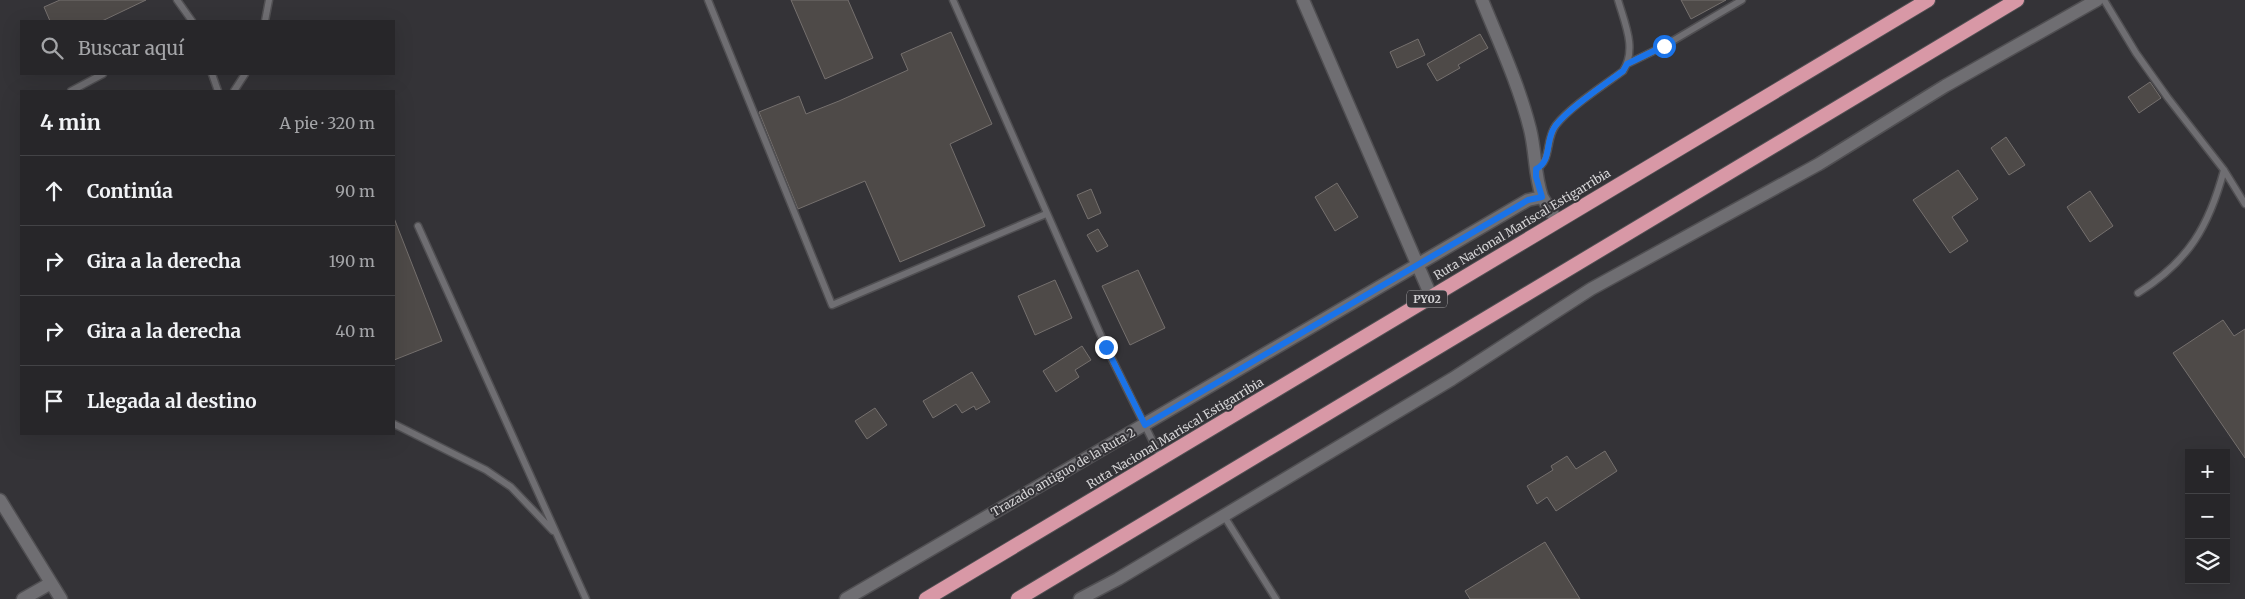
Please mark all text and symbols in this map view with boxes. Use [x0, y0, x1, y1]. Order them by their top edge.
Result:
search box [20, 20, 395, 75]
icon: search [38, 34, 66, 62]
route start [1653, 35, 1676, 58]
text: Buscar aquí [78, 36, 184, 60]
text: 4 min [40, 109, 101, 136]
text: A pie · 320 m [279, 113, 375, 133]
street label: Ruta Nacional Mariscal Estigarribia [1431, 165, 1614, 283]
icon: ahead [40, 177, 68, 205]
text: Continúa [87, 179, 173, 203]
text: 90 m [335, 181, 375, 201]
icon: right [40, 247, 68, 275]
text: Gira a la derecha [87, 249, 241, 273]
text: 190 m [329, 251, 375, 271]
road number: PY02 [1407, 290, 1447, 308]
icon: right [40, 317, 68, 345]
text: Gira a la derecha [87, 319, 241, 343]
text: 40 m [335, 321, 375, 341]
route end [1095, 336, 1118, 359]
street label: Ruta Nacional Mariscal Estigarribia [1084, 374, 1267, 492]
icon: arrive [40, 387, 68, 415]
text: Llegada al destino [87, 389, 257, 413]
street label: Trazado antiguo de la Ruta 2 [988, 425, 1138, 519]
map controls [2185, 449, 2230, 584]
button: + [2185, 449, 2230, 494]
button: − [2185, 494, 2230, 539]
button: layers [2185, 539, 2230, 584]

